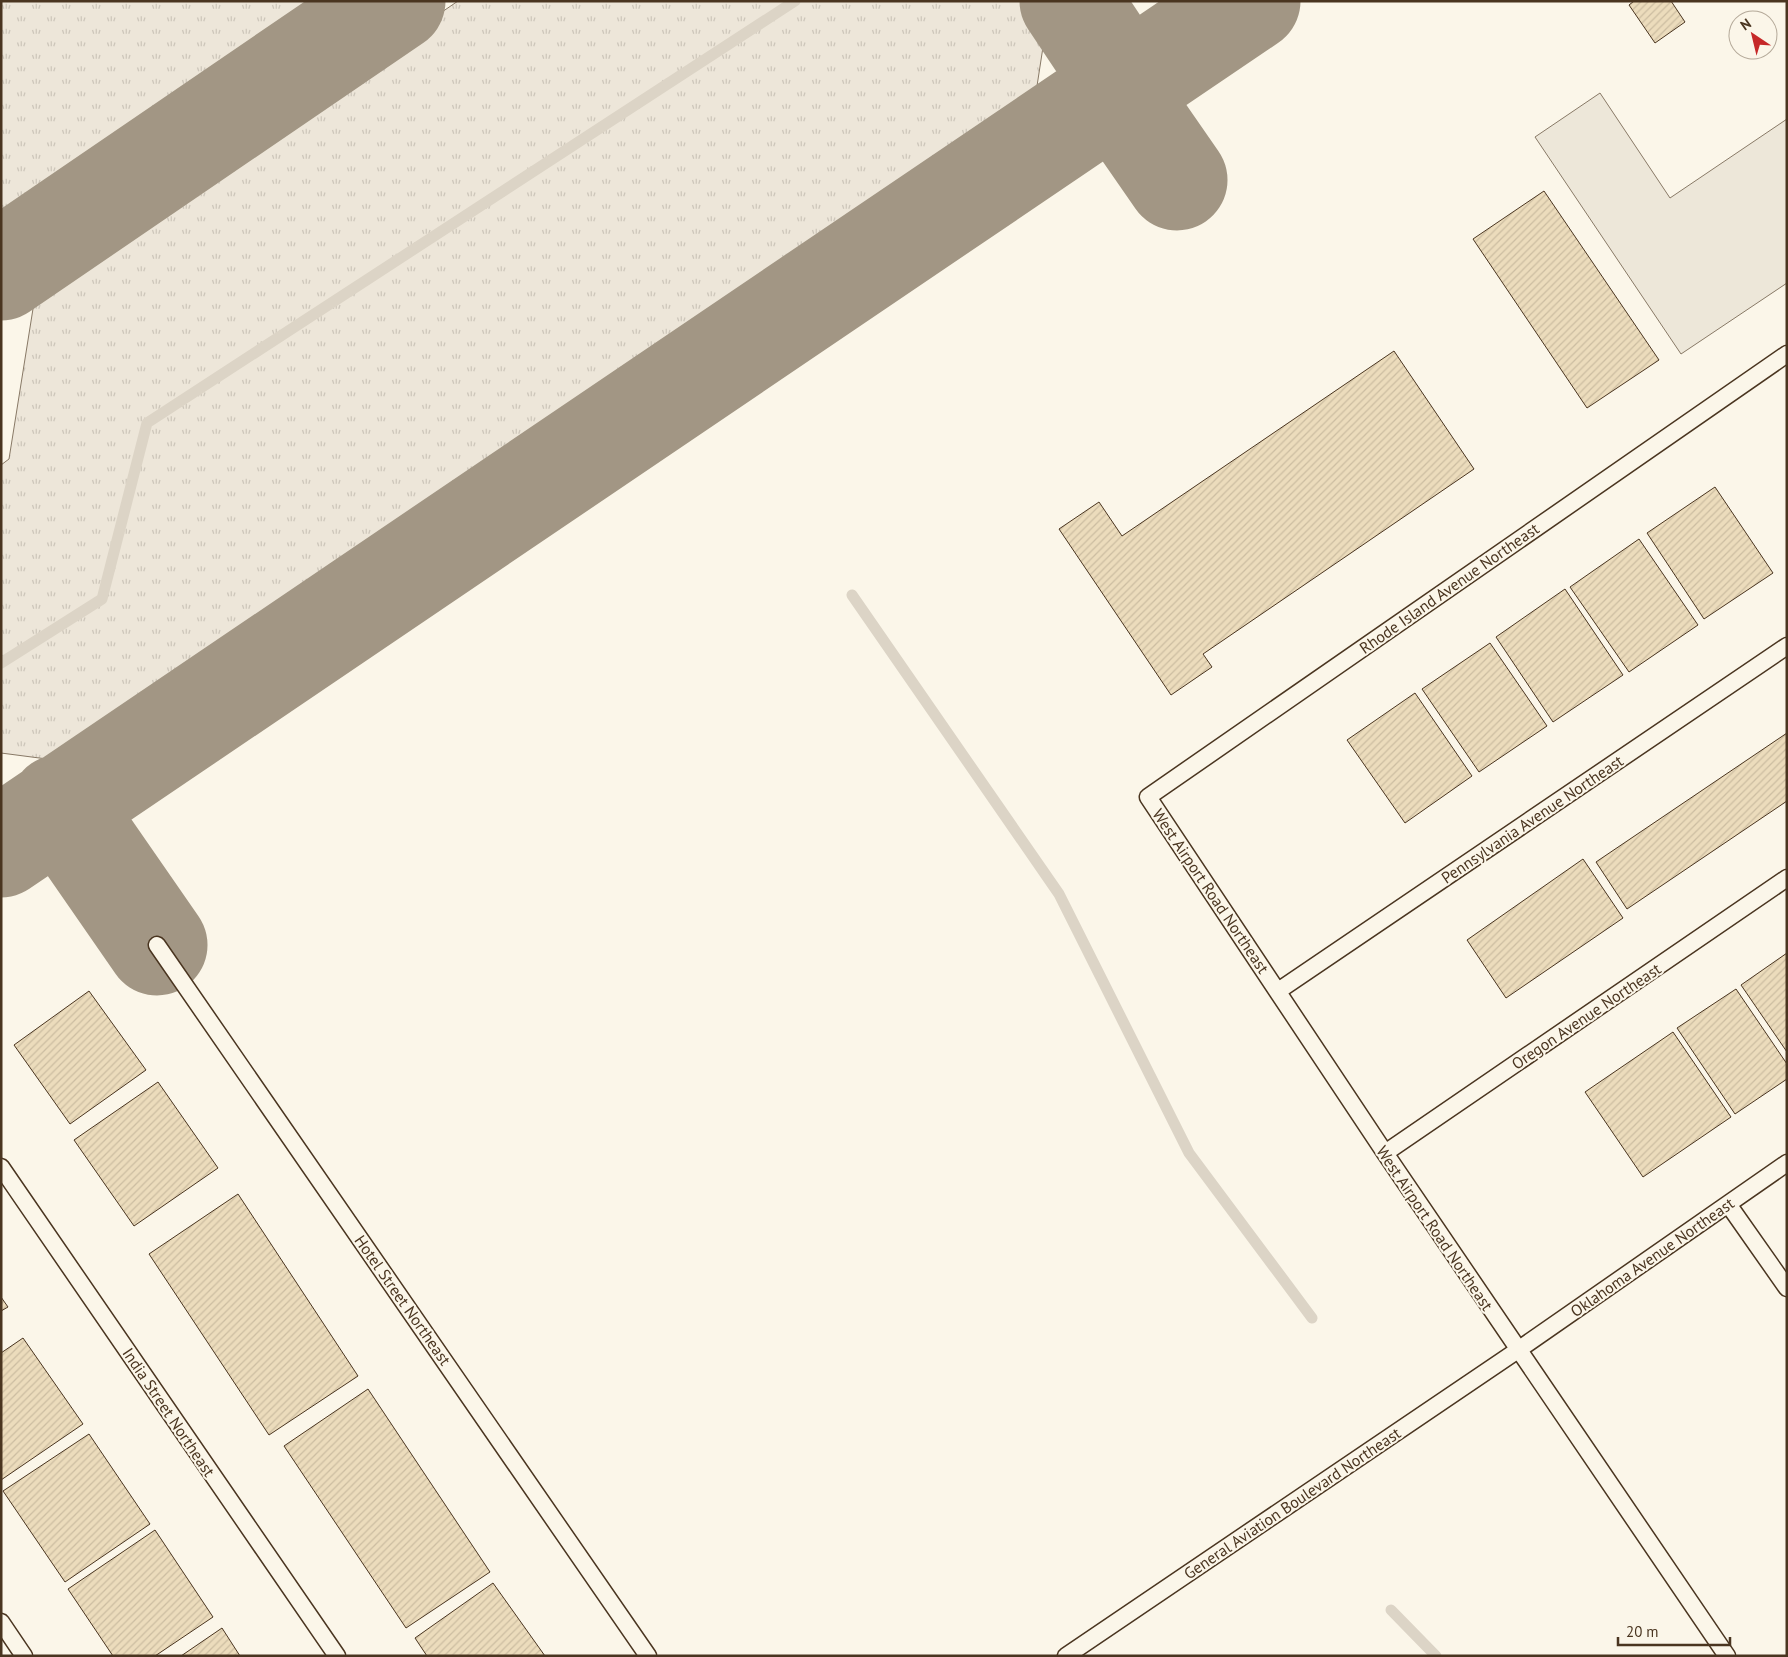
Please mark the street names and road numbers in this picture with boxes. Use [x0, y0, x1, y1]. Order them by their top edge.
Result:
street label: Rhode Island Avenue Northeast [1355, 518, 1543, 658]
street label: Pennsylvania Avenue Northeast [1437, 750, 1627, 887]
street label: West Airport Road Northeast [1148, 805, 1274, 978]
street label: Oregon Avenue Northeast [1507, 958, 1665, 1073]
street label: West Airport Road Northeast [1372, 1142, 1498, 1315]
street label: Oklahoma Avenue Northeast [1566, 1193, 1738, 1321]
street label: Hotel Street Northeast [351, 1231, 456, 1369]
street label: India Street Northeast [118, 1344, 220, 1481]
street label: General Aviation Boulevard Northeast [1180, 1422, 1405, 1583]

